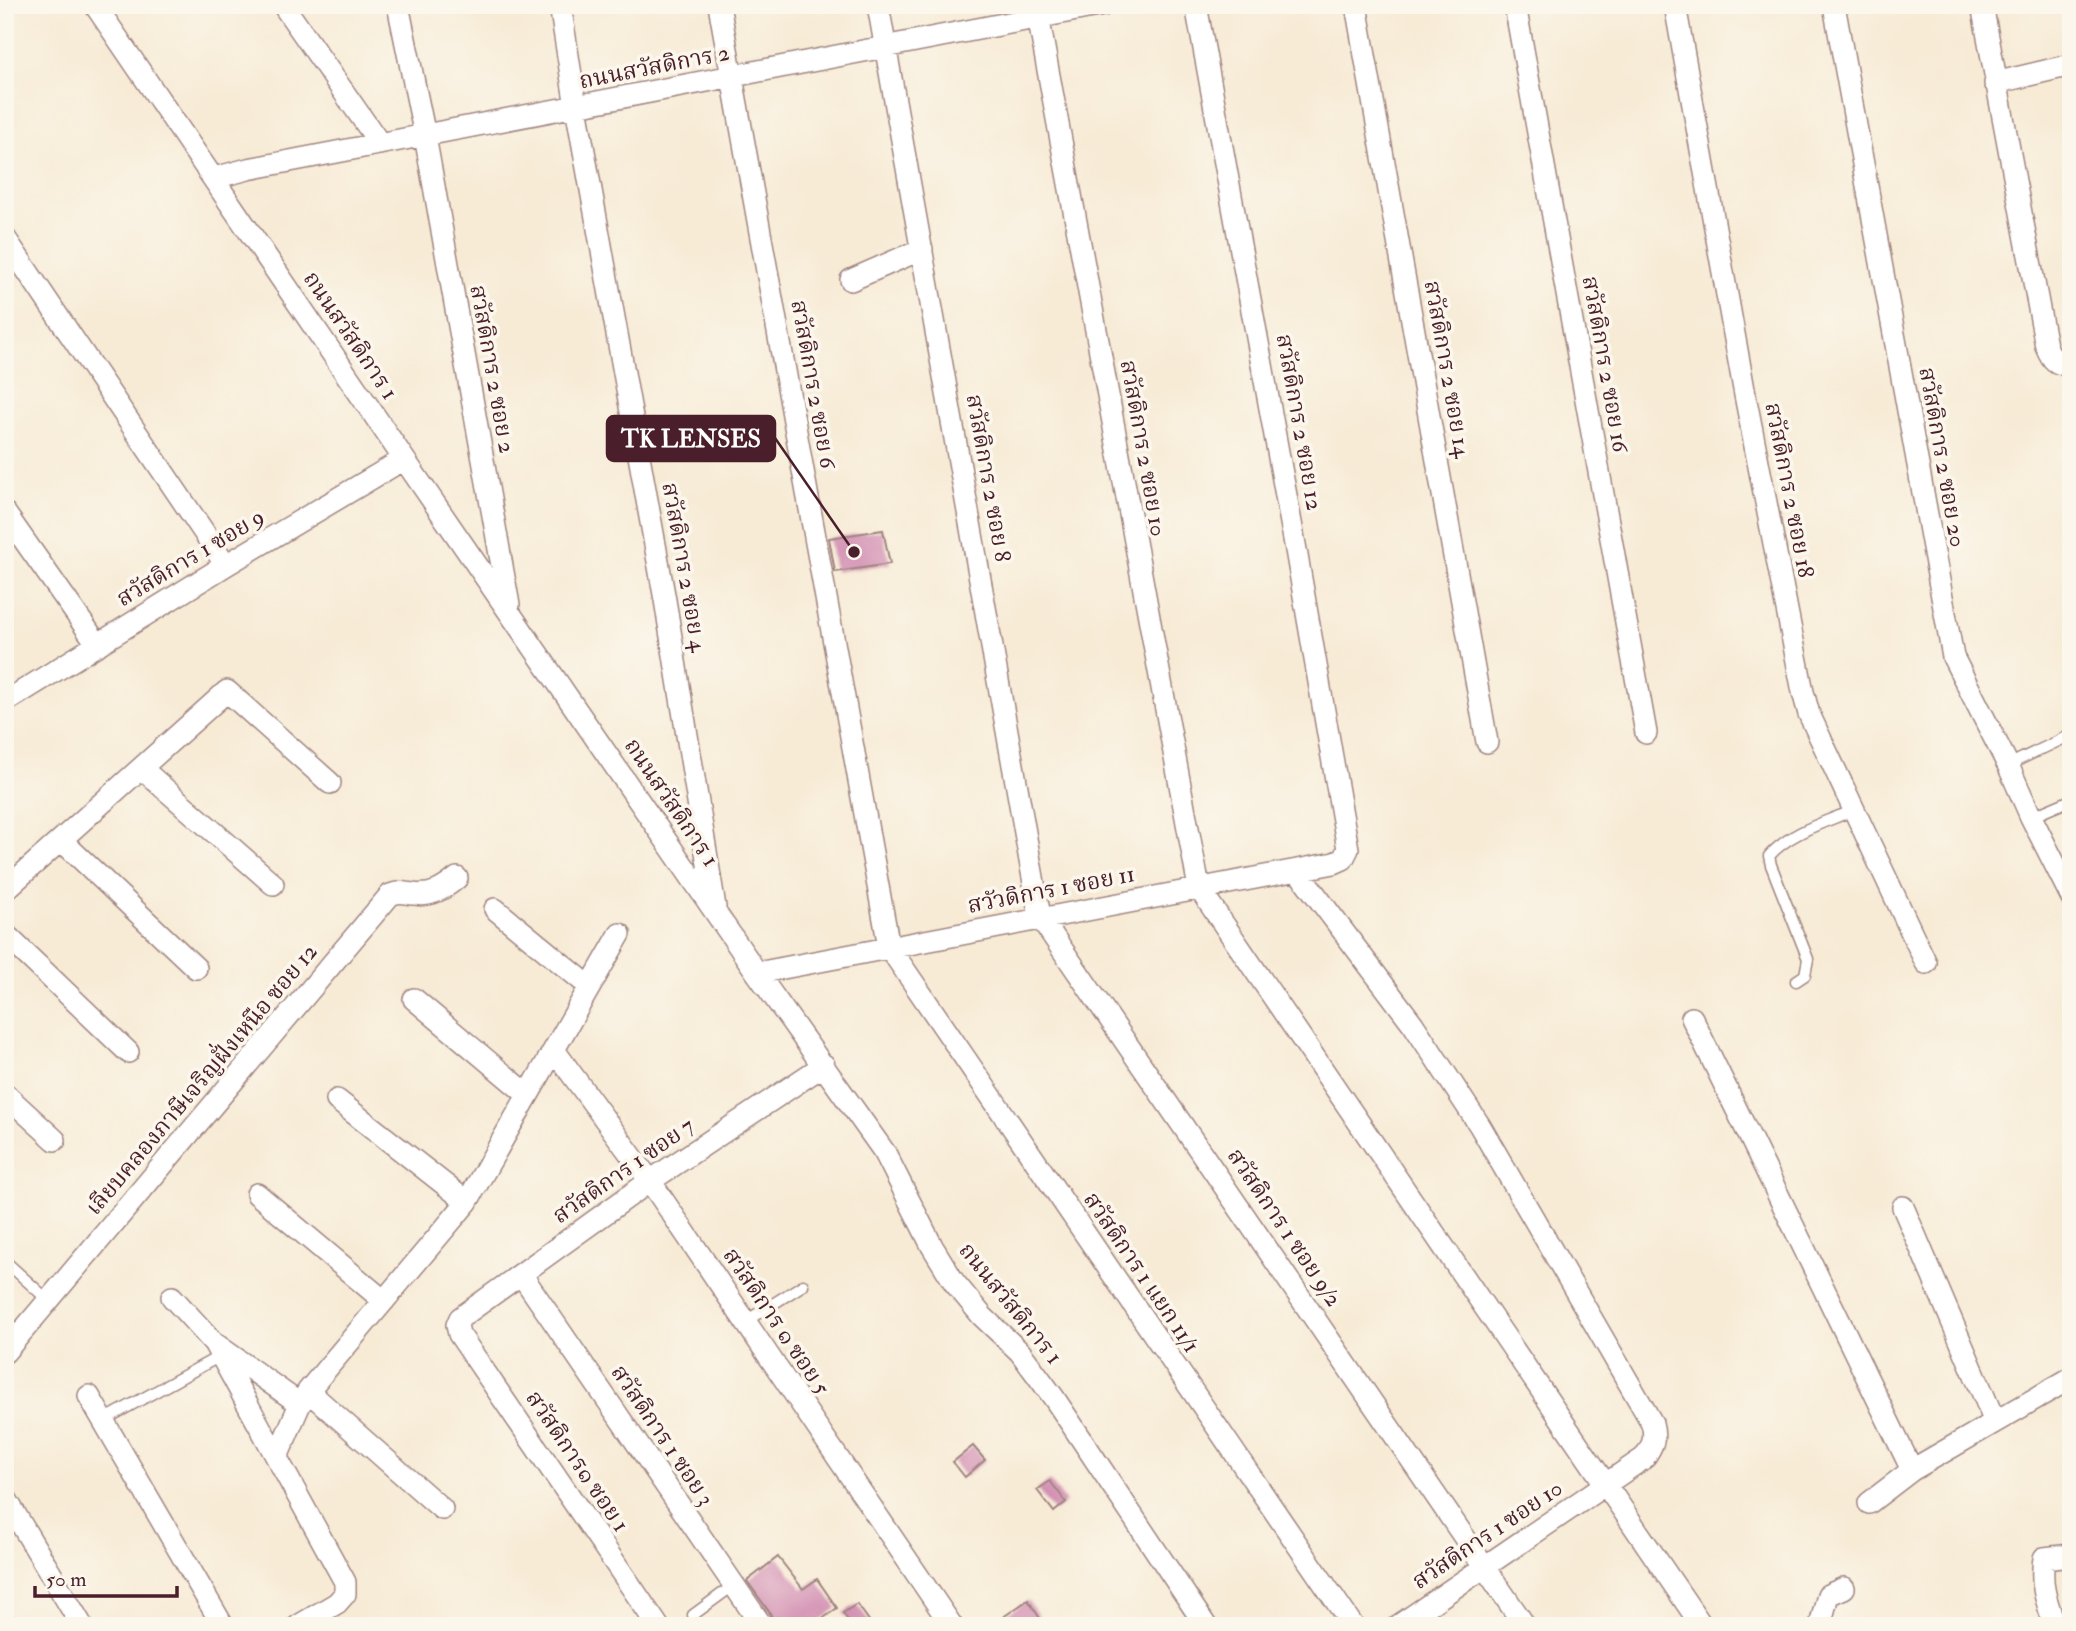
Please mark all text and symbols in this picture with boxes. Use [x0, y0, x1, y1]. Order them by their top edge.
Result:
street label: ถนนสวัสดิการ 2 [576, 38, 732, 95]
street label: ถนนสวัสดิการ 1 [297, 265, 404, 405]
street label: สวัสดิการ 2 ซอย 16 [1576, 274, 1636, 456]
street label: สวัสดิการ 2 ซอย 14 [1418, 278, 1478, 462]
street label: สวัสดิการ 2 ซอย 2 [463, 283, 522, 456]
street label: สวัสดิการ 2 ซอย 6 [784, 298, 843, 472]
street label: สวัสดิการ 2 ซอย 12 [1270, 332, 1329, 513]
street label: สวัสดิการ 2 ซอย 10 [1114, 358, 1173, 539]
street label: สวัสดิการ 2 ซอย 20 [1912, 365, 1973, 549]
street label: สวัสดิการ 2 ซอย 8 [960, 392, 1018, 564]
street label: สวัสดิการ 2 ซอย 18 [1758, 400, 1821, 580]
callout: TK LENSES [607, 416, 775, 461]
text: TK LENSES [620, 424, 761, 455]
street label: สวัสดิการ 2 ซอย 4 [655, 480, 714, 655]
street label: สวัสดิการ 1 ซอย 9 [111, 502, 269, 613]
street label: ถนนสวัสดิการ 1 [618, 732, 725, 872]
street label: สวัวดิการ 1 ซอย 11 [965, 859, 1137, 920]
street label: เลียบคลองภาษีเจริญฝั่งเหนือ ซอย 12 [77, 936, 324, 1221]
street label: สวัสดิการ 1 ซอย 7 [547, 1111, 700, 1230]
street label: สวัสดิการ 1 ซอย 9/2 [1221, 1143, 1348, 1312]
street label: สวัสดิการ 1 แยก 11/1 [1077, 1186, 1206, 1358]
street label: ถนนสวัสดิการ 1 [952, 1236, 1069, 1370]
street label: สวัสดิการ ๑ ซอย 5 [717, 1242, 836, 1400]
street label: สวัสดิการ 1 ซอย 3 [605, 1359, 721, 1511]
street label: สวัสดิการ๑ ซอย 1 [520, 1385, 636, 1538]
street label: สวัสดิการ 1 ซอย 10 [1407, 1473, 1568, 1595]
scale bar [35, 1554, 177, 1598]
text: 50 m [46, 1566, 87, 1593]

